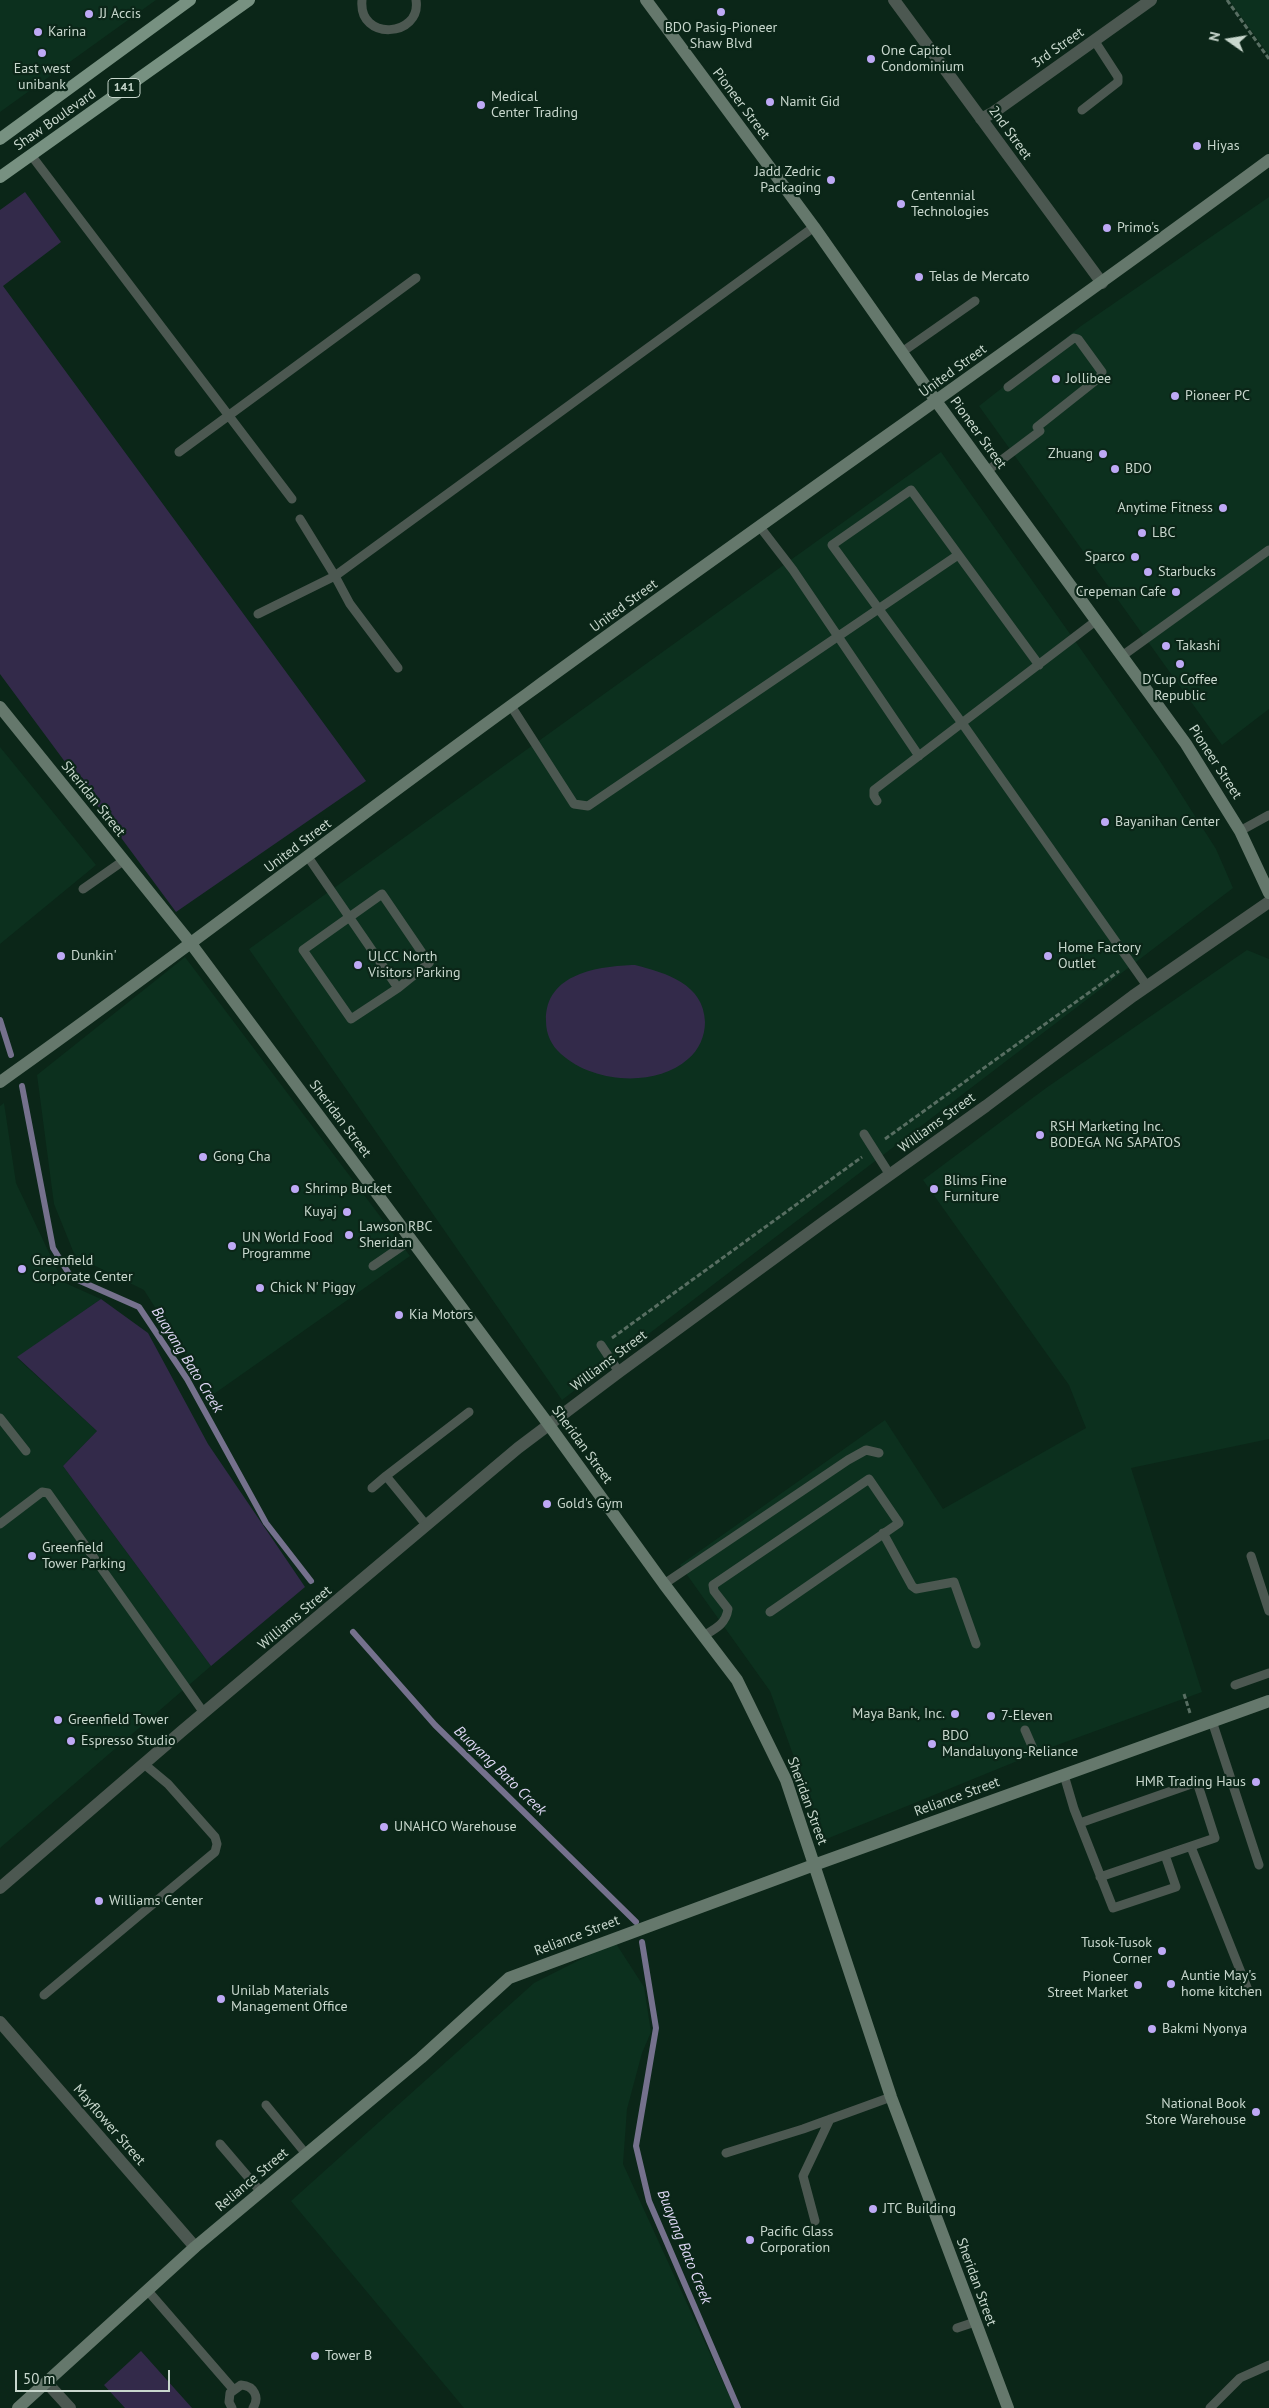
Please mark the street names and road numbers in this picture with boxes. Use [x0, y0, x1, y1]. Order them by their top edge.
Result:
street label: 3rd Street [1029, 24, 1087, 72]
street label: Pioneer Street [709, 65, 773, 143]
road number: 141 [108, 78, 140, 98]
street label: Shaw Boulevard [11, 86, 99, 154]
street label: 2nd Street [985, 103, 1035, 163]
street label: United Street [916, 341, 990, 401]
street label: Pioneer Street [946, 394, 1010, 472]
street label: United Street [587, 576, 661, 636]
street label: Pioneer Street [1185, 722, 1245, 802]
street label: Sheridan Street [57, 758, 129, 840]
street label: United Street [261, 815, 335, 877]
street label: Sheridan Street [306, 1077, 374, 1161]
street label: Williams Street [895, 1089, 979, 1157]
street label: Williams Street [568, 1327, 650, 1395]
street label: Sheridan Street [548, 1403, 616, 1487]
street label: Williams Street [255, 1582, 335, 1654]
street label: Sheridan Street [783, 1755, 831, 1847]
street label: Reliance Street [912, 1774, 1002, 1820]
street label: Reliance Street [532, 1912, 622, 1960]
street label: Mayflower Street [69, 2081, 149, 2169]
street label: Reliance Street [212, 2145, 292, 2215]
street label: Sheridan Street [952, 2236, 1000, 2328]

